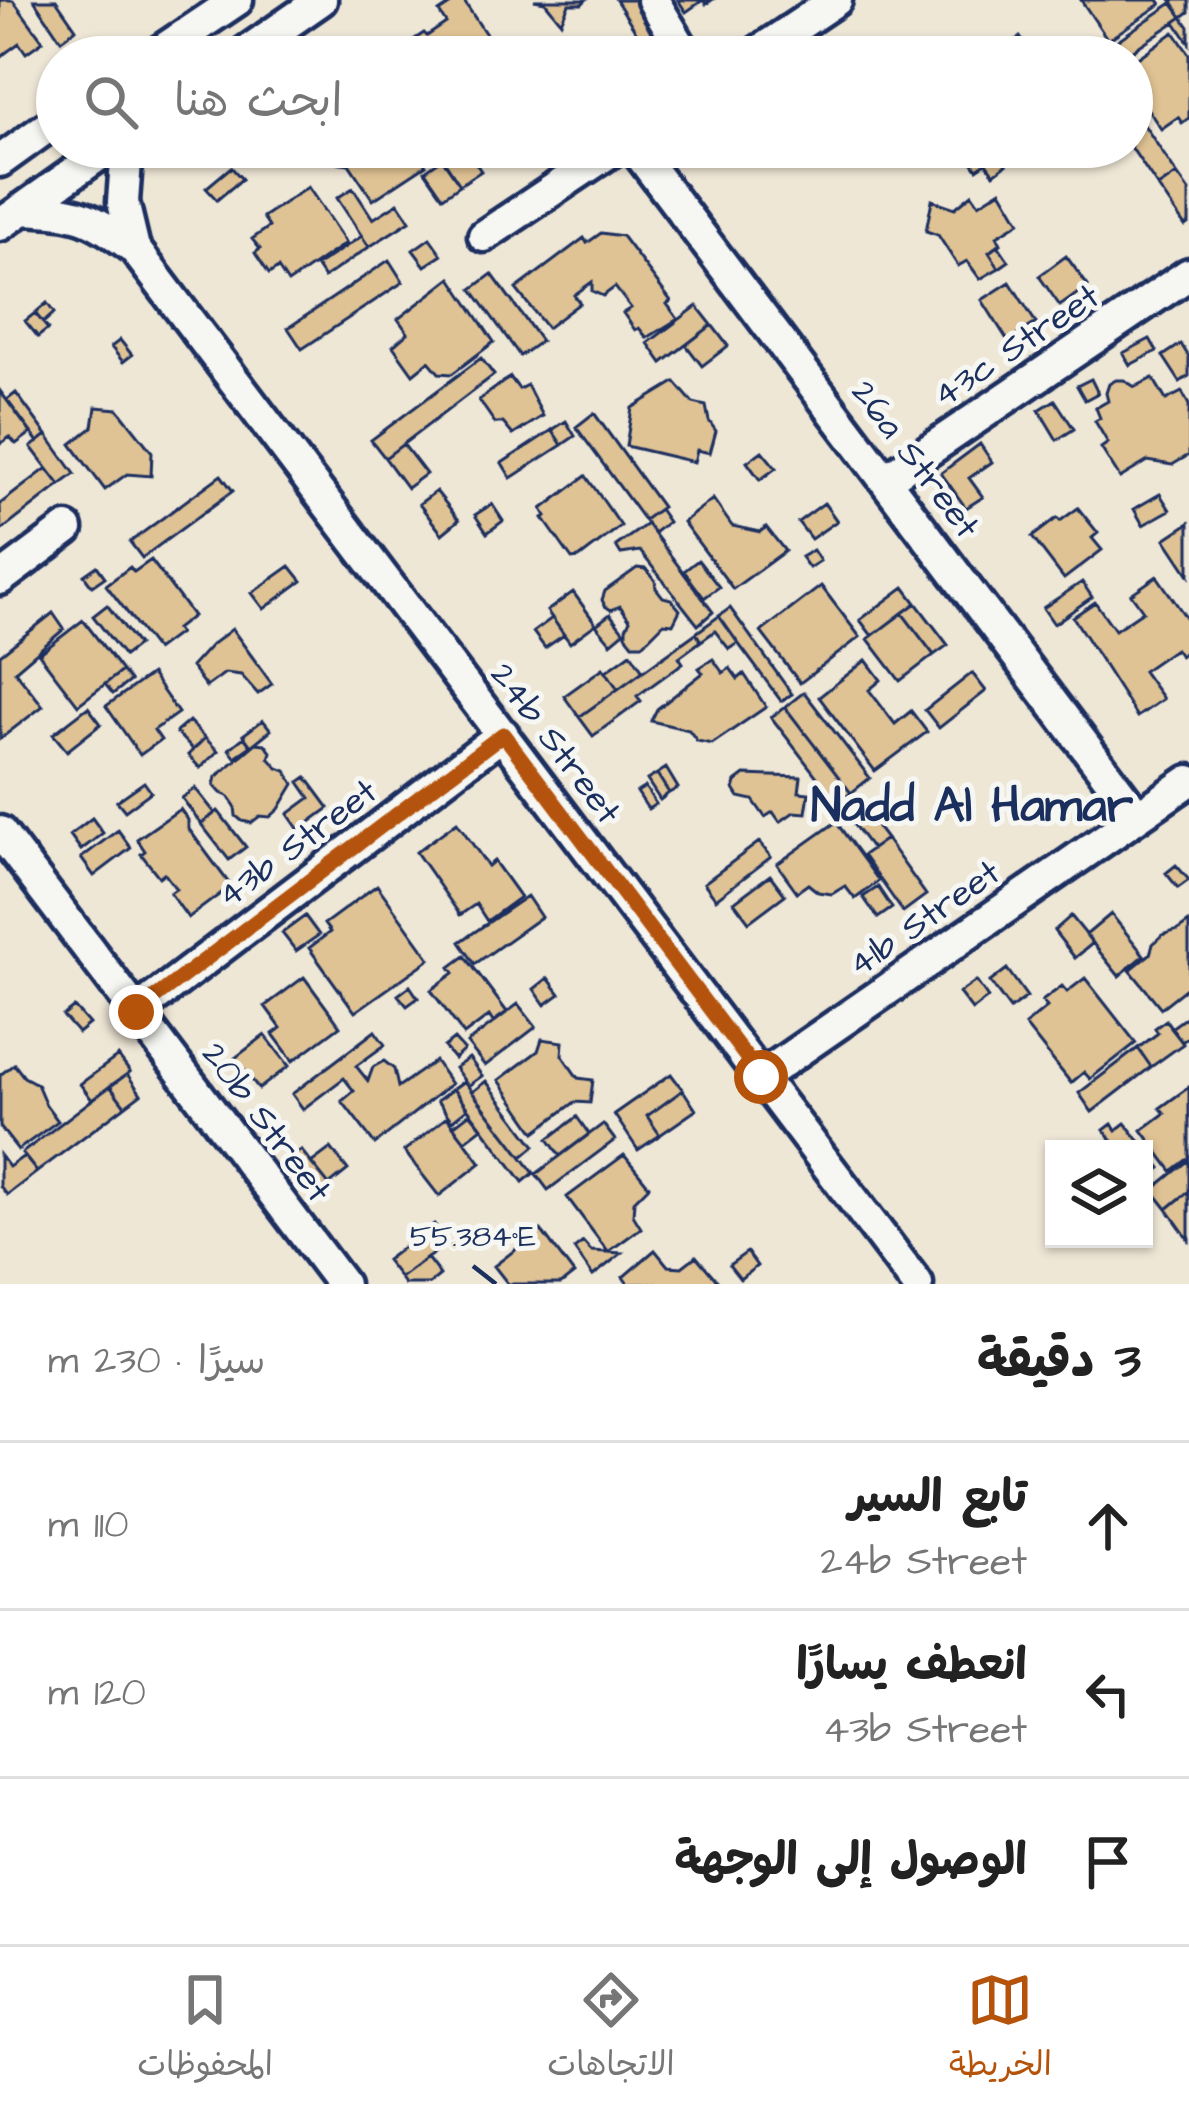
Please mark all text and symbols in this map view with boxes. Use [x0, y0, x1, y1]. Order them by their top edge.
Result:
search box [36, 36, 1153, 168]
icon: search [78, 69, 144, 135]
text: ابحث هنا [174, 71, 342, 133]
street label: 43c Street [923, 271, 1110, 421]
street label: 26a Street [838, 369, 992, 550]
street label: 24b Street [477, 652, 633, 835]
street label: 43b Street [207, 767, 388, 921]
district label: Nadd Al Hamar [811, 774, 1134, 840]
street label: 41b Street [838, 848, 1011, 990]
route end [109, 985, 163, 1039]
street label: 20b Street [189, 1032, 344, 1214]
route start [734, 1050, 788, 1104]
map controls [1045, 1140, 1153, 1248]
button: layers [1045, 1140, 1153, 1248]
text: 55.384°E [410, 1216, 536, 1258]
text: 3 دقيقة [977, 1326, 1141, 1397]
text: سيرًا · 230 m [48, 1335, 265, 1389]
text: تابع السير [849, 1467, 1027, 1529]
icon: ahead [1075, 1493, 1141, 1559]
text: 110 m [48, 1499, 129, 1553]
text: 24b Street [820, 1536, 1027, 1590]
text: انعطف يسارًا [796, 1635, 1027, 1697]
icon: left [1075, 1661, 1141, 1727]
text: 120 m [48, 1667, 146, 1721]
text: 43b Street [823, 1704, 1027, 1758]
icon: arrive [1075, 1829, 1141, 1895]
text: الوصول إلى الوجهة [675, 1830, 1027, 1892]
tab: المحفوظات [137, 1967, 273, 2093]
tab: الاتجاهات [547, 1967, 675, 2093]
tab: الخريطة [949, 1967, 1052, 2093]

